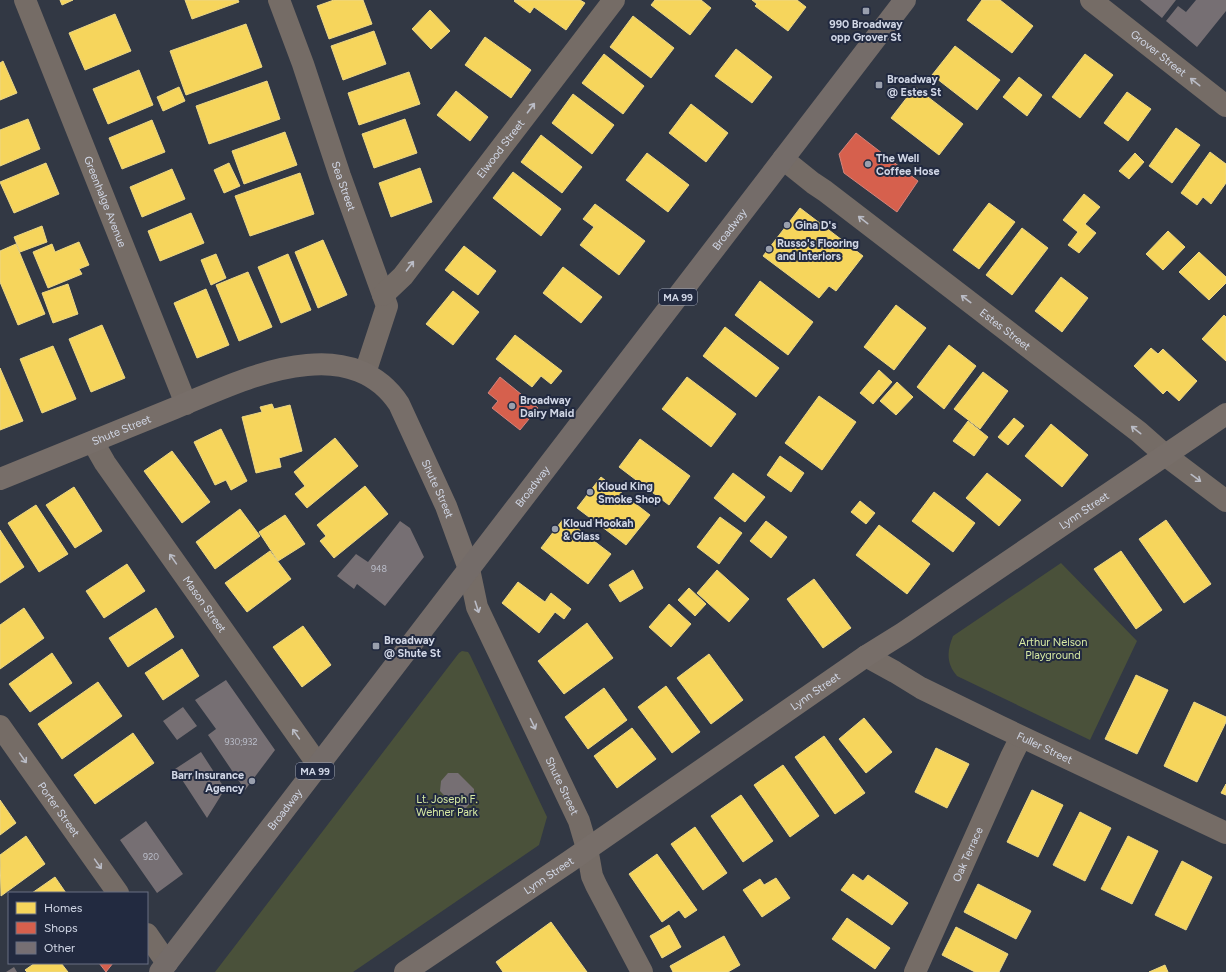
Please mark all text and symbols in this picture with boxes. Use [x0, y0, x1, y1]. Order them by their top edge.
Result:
marker: 990 Broadway opp Grover St [861, 6, 871, 16]
place label: 990 Broadway opp Grover St [829, 18, 903, 44]
street label: Grover Street [1128, 28, 1189, 79]
place label: Broadway @ Estes St [887, 73, 942, 99]
one-way arrow [1190, 77, 1201, 86]
marker: Broadway @ Estes St [874, 80, 884, 90]
one-way arrow [527, 102, 536, 113]
street label: Elwood Street [474, 117, 527, 181]
place label: The Well Coffee Hose [876, 152, 940, 178]
street label: Greenhalge Avenue [81, 154, 129, 249]
marker: The Well Coffee Hose [863, 159, 873, 169]
street label: Sea Street [329, 160, 358, 213]
street label: Broadway [710, 206, 750, 253]
one-way arrow [857, 216, 868, 225]
place label: Gina D's [795, 219, 836, 232]
marker: Gina D's [782, 220, 792, 230]
place label: Russo's Flooring and Interiors [777, 237, 859, 263]
marker: Russo's Flooring and Interiors [764, 244, 774, 254]
one-way arrow [406, 261, 414, 272]
road number: MA 99 [659, 289, 697, 305]
one-way arrow [961, 295, 972, 304]
street label: Estes Street [977, 306, 1033, 353]
place label: Broadway Dairy Maid [520, 394, 574, 420]
marker: Broadway Dairy Maid [507, 401, 517, 411]
street label: Shute Street [90, 412, 153, 448]
one-way arrow [1130, 425, 1141, 434]
street label: Shute Street [419, 458, 456, 520]
street label: Broadway [513, 463, 553, 510]
one-way arrow [1190, 473, 1201, 482]
place label: Kloud King Smoke Shop [598, 480, 661, 506]
marker: Kloud King Smoke Shop [585, 487, 595, 497]
street label: Lynn Street [1057, 489, 1112, 532]
place label: Kloud Hookah & Glass [563, 517, 634, 543]
marker: Kloud Hookah & Glass [550, 524, 560, 534]
one-way arrow [169, 554, 177, 565]
house number: 948 [371, 563, 388, 574]
street label: Mason Street [180, 574, 229, 635]
one-way arrow [474, 600, 482, 612]
place label: Broadway @ Shute St [384, 634, 441, 660]
park label: Arthur Nelson Playground [1019, 636, 1087, 662]
marker: Broadway @ Shute St [371, 641, 381, 651]
street label: Lynn Street [788, 670, 843, 713]
one-way arrow [530, 718, 537, 730]
one-way arrow [292, 729, 300, 740]
street label: Fuller Street [1015, 729, 1075, 767]
house number: 930;932 [224, 736, 258, 747]
one-way arrow [18, 752, 27, 763]
street label: Shute Street [542, 755, 581, 817]
road number: MA 99 [296, 763, 334, 779]
place label: Barr Insurance Agency [171, 769, 245, 795]
marker: Barr Insurance Agency [247, 776, 257, 786]
street label: Porter Street [35, 780, 82, 839]
street label: Broadway [265, 786, 305, 833]
park label: Lt. Joseph F. Wehner Park [416, 793, 479, 819]
street label: Oak Terrace [950, 825, 986, 884]
house number: 920 [143, 851, 159, 862]
street label: Lynn Street [521, 854, 576, 897]
one-way arrow [94, 859, 102, 870]
legend [8, 892, 148, 964]
text: Homes [44, 901, 83, 915]
text: Shops [44, 921, 78, 935]
text: Other [44, 941, 75, 955]

